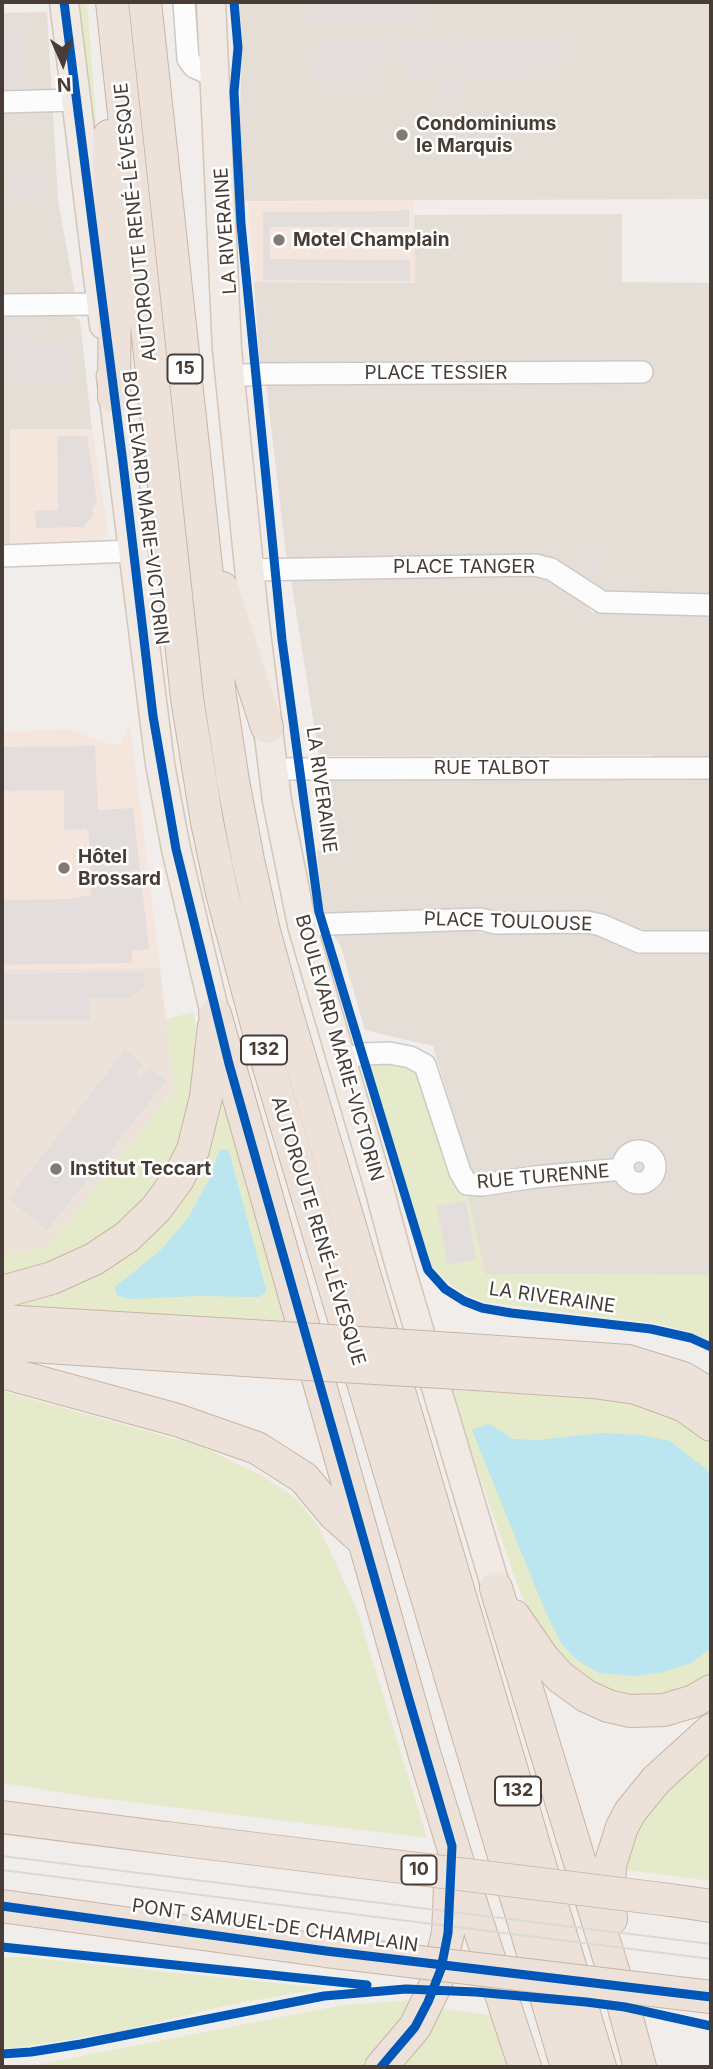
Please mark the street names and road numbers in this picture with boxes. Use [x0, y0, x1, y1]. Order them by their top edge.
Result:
street label: AUTOROUTE RENÉ-LÉVESQUE [110, 82, 162, 362]
street label: LA RIVERAINE [210, 167, 242, 295]
road number: 15 [168, 354, 202, 384]
street label: PLACE TESSIER [365, 362, 507, 384]
street label: BOULEVARD MARIE-VICTORIN [117, 370, 173, 646]
street label: PLACE TANGER [393, 556, 535, 578]
street label: LA RIVERAINE [301, 725, 341, 855]
street label: RUE TALBOT [434, 757, 550, 779]
street label: PLACE TOULOUSE [423, 908, 593, 936]
street label: BOULEVARD MARIE-VICTORIN [290, 912, 388, 1184]
road number: 132 [241, 1036, 287, 1064]
street label: AUTOROUTE RENÉ-LÉVESQUE [266, 1094, 370, 1368]
street label: RUE TURENNE [476, 1160, 610, 1194]
street label: LA RIVERAINE [487, 1278, 617, 1318]
road number: 132 [495, 1776, 541, 1806]
road number: 10 [402, 1856, 436, 1884]
street label: PONT SAMUEL-DE CHAMPLAIN [131, 1895, 419, 1957]

